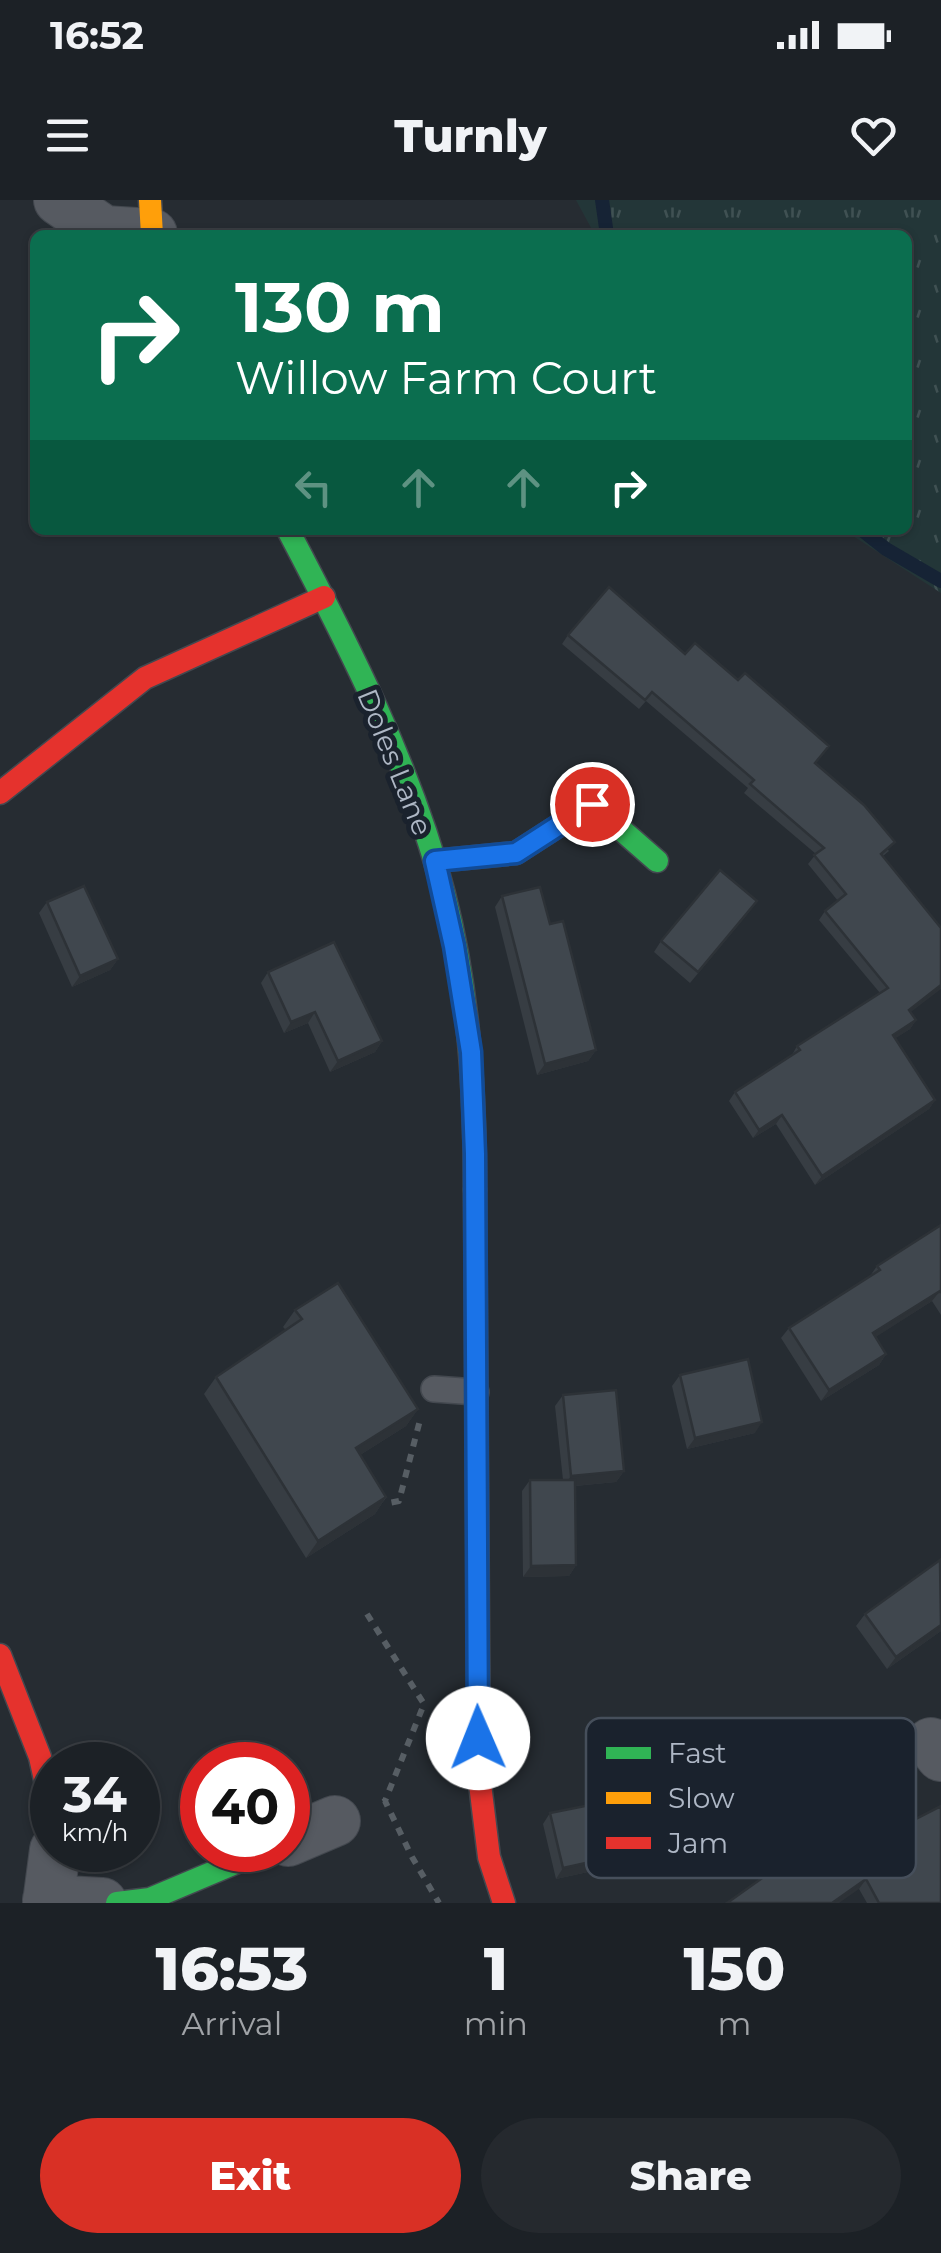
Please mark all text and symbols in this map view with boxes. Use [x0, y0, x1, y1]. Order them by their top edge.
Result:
text: 16:52 [50, 12, 144, 59]
icon: menu [40, 108, 95, 163]
text: Turnly [394, 108, 547, 163]
icon: heart [846, 108, 901, 163]
text: 130 m [235, 264, 445, 350]
icon: right [70, 270, 200, 400]
text: Willow Farm Court [235, 350, 657, 405]
icon: left [286, 460, 341, 515]
icon: ahead [391, 460, 446, 515]
icon: ahead [496, 460, 551, 515]
icon: right [601, 460, 656, 515]
street label: Doles Lane [350, 684, 440, 840]
pin [550, 762, 635, 847]
icon: arrive [565, 777, 620, 832]
position arrow [426, 1686, 530, 1790]
legend [586, 1718, 916, 1878]
text: Fast [668, 1736, 727, 1770]
speed limit sign: 40 [180, 1742, 310, 1872]
text: 34 [63, 1764, 127, 1825]
text: Slow [668, 1781, 735, 1815]
text: km/h [62, 1817, 128, 1847]
text: Jam [667, 1826, 728, 1860]
text: 16:53 [156, 1932, 308, 2005]
text: 1 [484, 1932, 508, 2005]
text: 150 [684, 1932, 785, 2005]
text: Arrival [181, 2004, 282, 2043]
text: min [464, 2004, 528, 2043]
text: m [718, 2004, 751, 2043]
button: Exit [40, 2118, 461, 2233]
button: Share [481, 2118, 901, 2233]

